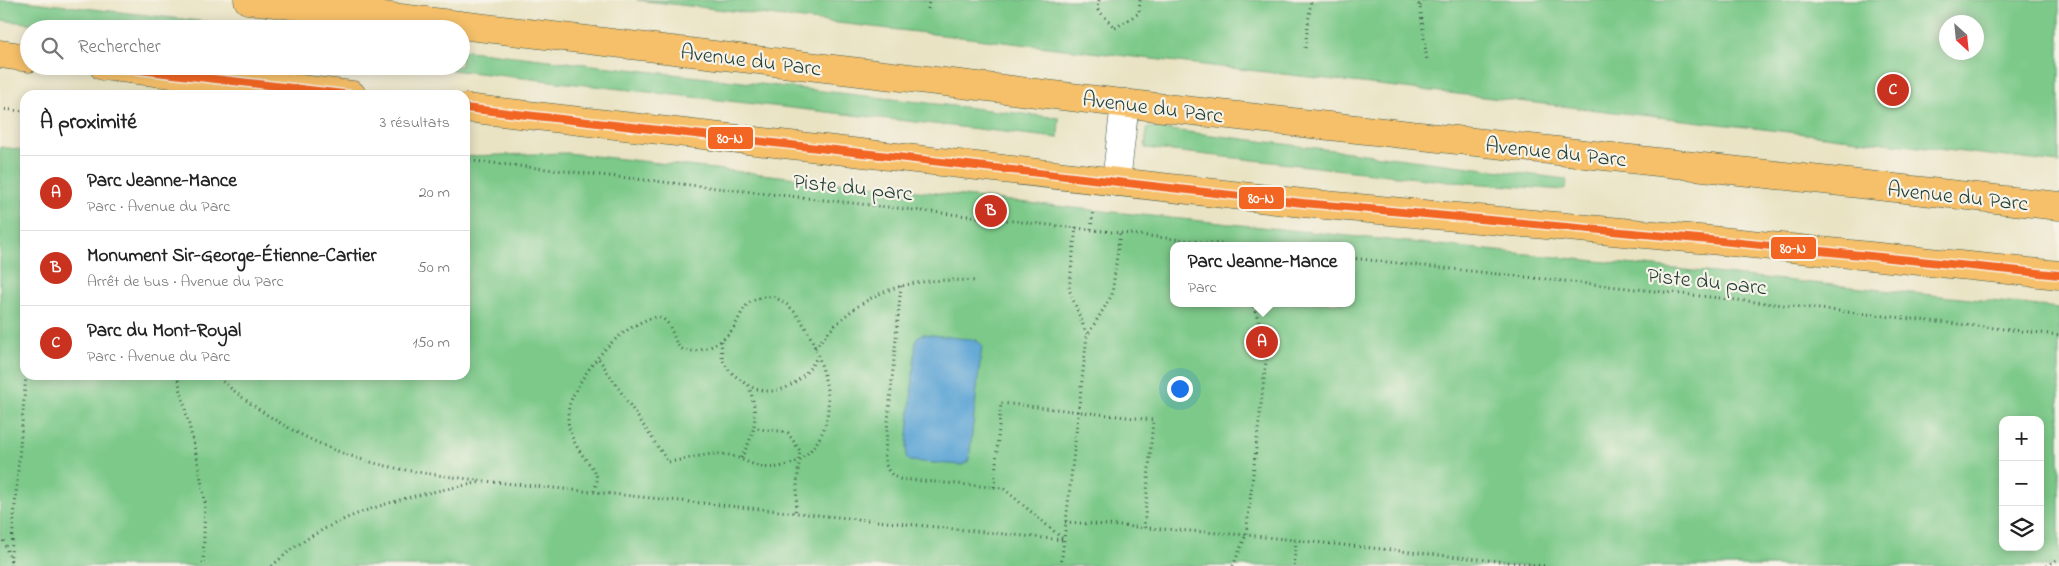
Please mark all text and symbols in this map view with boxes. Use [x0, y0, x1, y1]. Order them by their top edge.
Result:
north arrow [1939, 15, 1984, 60]
search box [20, 20, 470, 75]
icon: search [38, 34, 66, 62]
text: Rechercher [78, 34, 161, 61]
street label: Avenue du Parc [678, 37, 823, 87]
pin: C [1877, 71, 1909, 109]
street label: Avenue du Parc [1080, 84, 1225, 134]
text: À proximité [40, 108, 137, 138]
text: 3 résultats [380, 111, 450, 135]
line badge: 80-N [707, 126, 754, 150]
text: 80-N [716, 129, 743, 150]
street label: Avenue du Parc [1484, 131, 1628, 177]
street label: Piste du parc [791, 167, 914, 211]
text: Parc Jeanne-Mance [87, 168, 237, 195]
street label: Avenue du Parc [1886, 175, 2030, 221]
text: A [51, 181, 61, 205]
text: 20 m [419, 181, 450, 205]
line badge: 80-N [1238, 186, 1285, 210]
text: 80-N [1247, 189, 1274, 210]
pin: B [975, 192, 1007, 230]
text: Parc · Avenue du Parc [87, 195, 230, 219]
line badge: 80-N [1770, 236, 1817, 260]
text: 80-N [1779, 239, 1806, 260]
popup [1170, 242, 1355, 307]
text: Monument Sir-George-Étienne-Cartier [87, 243, 376, 270]
text: Parc Jeanne-Mance [1188, 249, 1337, 276]
text: B [51, 256, 61, 280]
text: 50 m [418, 256, 450, 280]
street label: Piste du parc [1645, 261, 1768, 305]
text: Arrêt de bus · Avenue du Parc [87, 270, 284, 294]
text: Parc [1188, 276, 1217, 300]
text: Parc du Mont-Royal [87, 318, 241, 345]
pin: A [1246, 323, 1278, 361]
text: C [52, 331, 60, 355]
text: 150 m [412, 331, 450, 355]
text: Parc · Avenue du Parc [87, 345, 230, 369]
your location [1167, 376, 1193, 402]
map controls [1999, 416, 2044, 551]
button: + [1999, 416, 2044, 461]
button: − [1999, 461, 2044, 506]
button: layers [1999, 506, 2044, 551]

